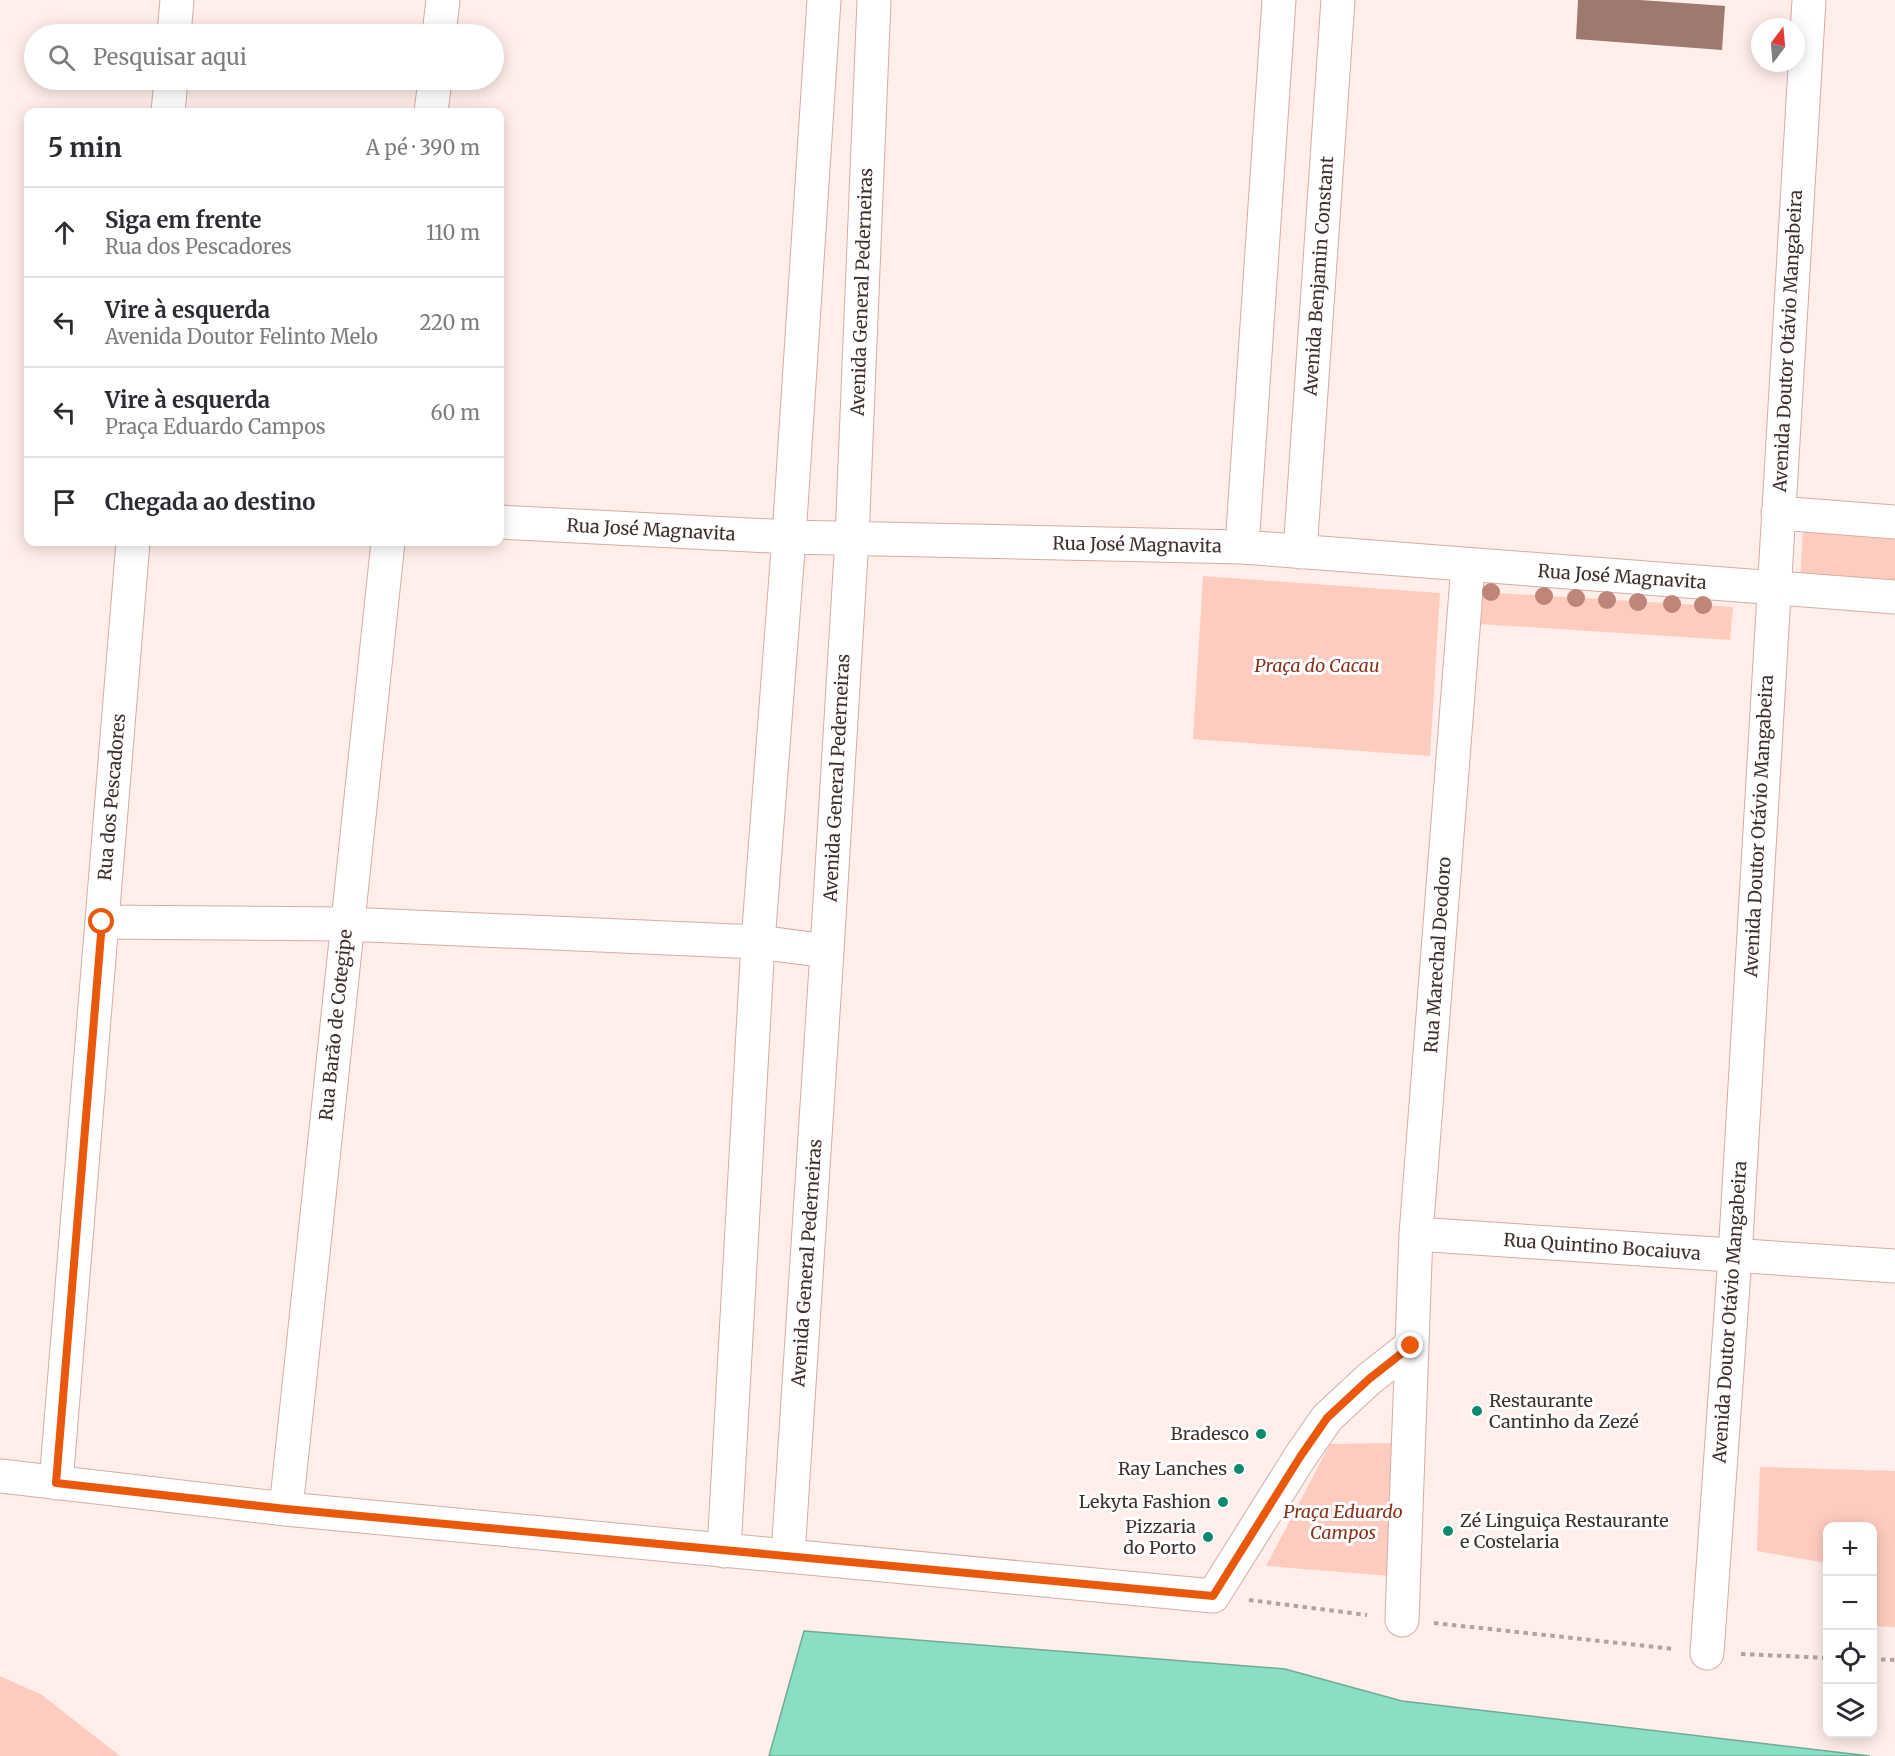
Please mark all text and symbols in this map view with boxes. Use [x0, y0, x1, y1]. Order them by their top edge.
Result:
north arrow [1751, 18, 1805, 72]
search box [24, 24, 504, 90]
icon: search [45, 41, 78, 74]
text: Pesquisar aqui [93, 43, 247, 71]
text: 5 min [48, 131, 122, 164]
text: A pé · 390 m [366, 135, 480, 160]
street label: Avenida Benjamin Constant [1299, 155, 1338, 398]
street label: Avenida General Pederneiras [846, 167, 877, 417]
street label: Avenida Doutor Otávio Mangabeira [1768, 189, 1807, 494]
text: Siga em frente [105, 206, 261, 234]
icon: ahead [48, 216, 81, 249]
text: 110 m [426, 220, 480, 245]
text: Rua dos Pescadores [105, 234, 292, 259]
text: Vire à esquerda [105, 296, 270, 324]
icon: left [48, 306, 81, 339]
text: 220 m [420, 310, 480, 335]
text: Avenida Doutor Felinto Melo [105, 324, 378, 349]
text: Vire à esquerda [105, 386, 270, 414]
icon: left [48, 396, 81, 429]
text: 60 m [430, 400, 480, 425]
text: Praça Eduardo Campos [105, 414, 326, 439]
icon: arrive [48, 486, 81, 519]
text: Chegada ao destino [105, 488, 315, 516]
street label: Rua José Magnavita [566, 514, 737, 545]
street label: Rua José Magnavita [1052, 532, 1222, 557]
street label: Rua José Magnavita [1537, 559, 1708, 594]
street label: Avenida General Pederneiras [818, 653, 854, 904]
park label: Praça do Cacau [1255, 654, 1380, 677]
street label: Avenida Doutor Otávio Mangabeira [1739, 674, 1778, 979]
street label: Rua dos Pescadores [93, 712, 130, 882]
street label: Rua Marechal Deodoro [1419, 856, 1456, 1054]
route start [88, 908, 114, 934]
street label: Rua Barão de Cotegipe [314, 928, 357, 1122]
street label: Avenida General Pederneiras [786, 1138, 827, 1389]
street label: Avenida Doutor Otávio Mangabeira [1707, 1160, 1752, 1465]
street label: Rua Quintino Bocaiuva [1503, 1228, 1702, 1265]
route end [1397, 1332, 1423, 1358]
place label: Restaurante Cantinho da Zezé [1489, 1389, 1639, 1433]
marker: Restaurante Cantinho da Zezé [1470, 1404, 1484, 1418]
place label: Bradesco [1171, 1422, 1249, 1445]
marker: Bradesco [1254, 1427, 1268, 1441]
place label: Ray Lanches [1118, 1457, 1227, 1480]
marker: Ray Lanches [1232, 1462, 1246, 1476]
place label: Lekyta Fashion [1079, 1490, 1211, 1513]
marker: Lekyta Fashion [1216, 1495, 1230, 1509]
park label: Praça Eduardo Campos [1283, 1500, 1403, 1544]
place label: Zé Linguiça Restaurante e Costelaria [1460, 1509, 1669, 1553]
place label: Pizzaria do Porto [1123, 1515, 1196, 1559]
map controls [1823, 1522, 1877, 1738]
button: + [1823, 1522, 1877, 1576]
marker: Zé Linguiça Restaurante e Costelaria [1441, 1524, 1455, 1538]
marker: Pizzaria do Porto [1201, 1530, 1215, 1544]
button: − [1823, 1576, 1877, 1630]
button: locate [1823, 1630, 1877, 1684]
button: layers [1823, 1684, 1877, 1738]

